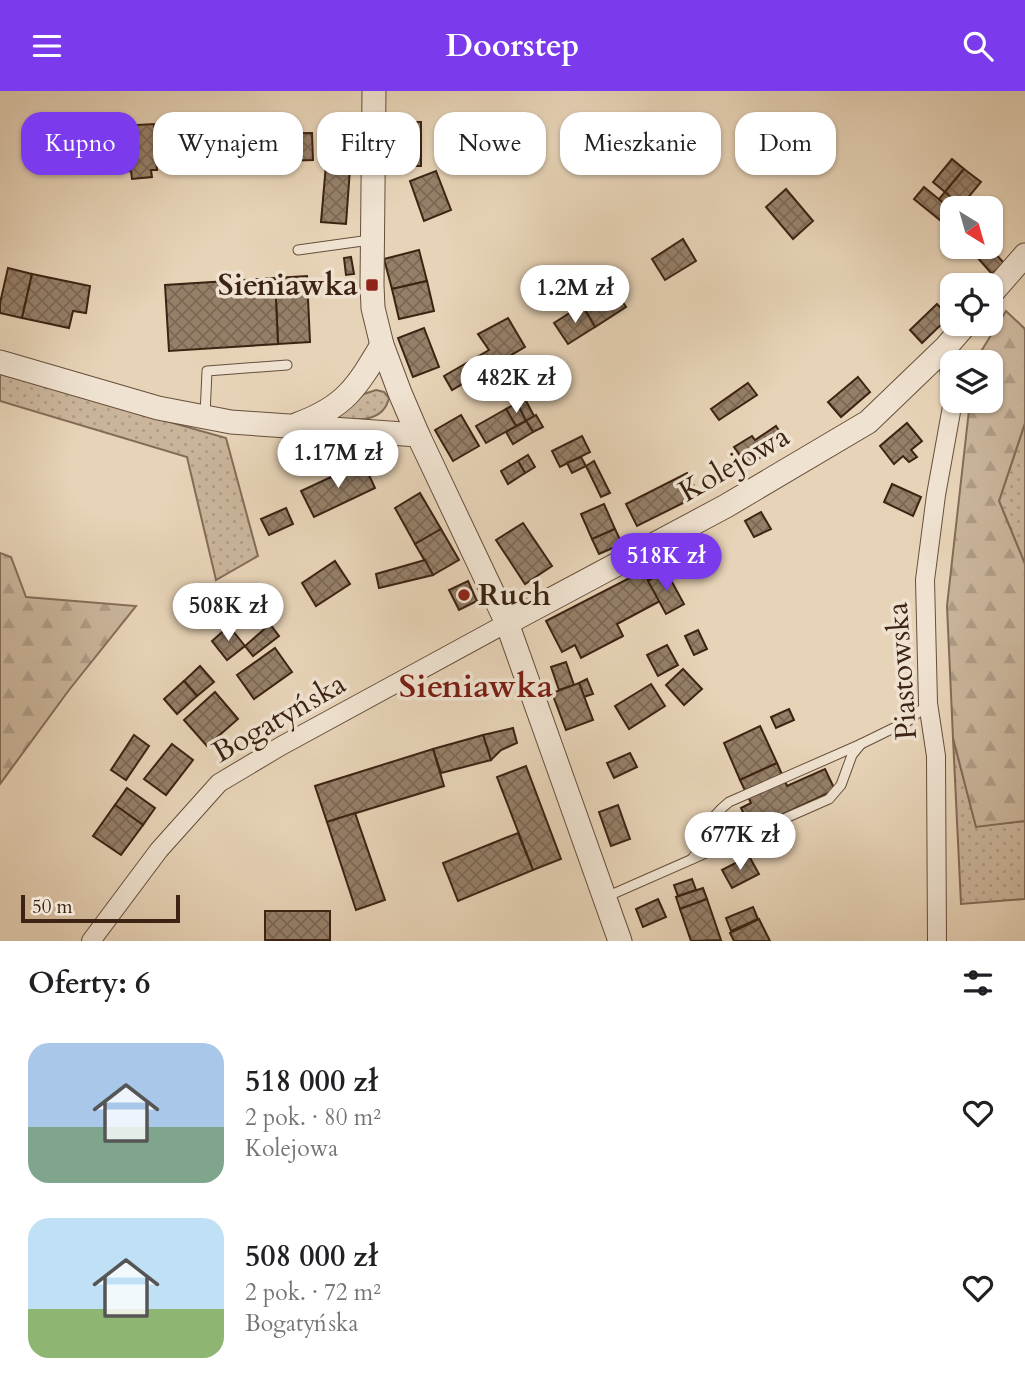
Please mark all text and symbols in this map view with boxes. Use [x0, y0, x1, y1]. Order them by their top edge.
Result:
text: Doorstep [446, 24, 579, 68]
icon: menu [28, 27, 66, 65]
icon: search [959, 27, 997, 65]
chip: Kupno [21, 112, 139, 175]
chip: Wynajem [153, 112, 303, 175]
chip: Filtry [317, 112, 420, 175]
chip: Nowe [434, 112, 546, 175]
chip: Mieszkanie [560, 112, 721, 175]
chip: Dom [735, 112, 836, 175]
north arrow [940, 196, 1003, 259]
map controls [940, 196, 1003, 413]
place label: Sieniawka [218, 265, 358, 306]
pin: 1.2M zł [510, 265, 640, 325]
text: 1.2M zł [536, 272, 614, 303]
button: locate [940, 273, 1003, 336]
marker: Sieniawka [364, 277, 380, 293]
button: layers [940, 350, 1003, 413]
pin: 482K zł [451, 355, 581, 415]
text: 482K zł [477, 362, 555, 393]
street label: Kolejowa [671, 416, 797, 512]
pin: 1.17M zł [266, 431, 410, 490]
text: 1.17M zł [293, 437, 383, 468]
pin: 518K zł [601, 533, 731, 593]
text: 518K zł [627, 540, 705, 571]
place label: Ruch [478, 575, 551, 616]
pin: 508K zł [163, 583, 293, 643]
marker: Ruch [456, 587, 472, 603]
text: 508K zł [189, 590, 267, 621]
street label: Piastowska [877, 601, 927, 741]
street label: Bogatyńska [205, 663, 353, 773]
district label: Sieniawka [399, 664, 553, 709]
pin: 677K zł [675, 813, 805, 872]
text: 677K zł [701, 819, 779, 850]
scale bar [21, 892, 180, 924]
text: 50 m [32, 894, 73, 920]
text: Oferty: 6 [28, 963, 150, 1004]
icon: filters [959, 964, 997, 1002]
text: 518 000 zł [245, 1061, 378, 1102]
icon: home [84, 1071, 168, 1155]
icon: heart [959, 1094, 997, 1132]
text: 2 pok. · 80 m² [245, 1102, 381, 1133]
text: Kolejowa [245, 1133, 338, 1164]
text: 508 000 zł [245, 1236, 378, 1277]
icon: home [84, 1246, 168, 1330]
icon: heart [959, 1269, 997, 1307]
text: 2 pok. · 72 m² [245, 1277, 381, 1308]
text: Bogatyńska [245, 1308, 358, 1339]

